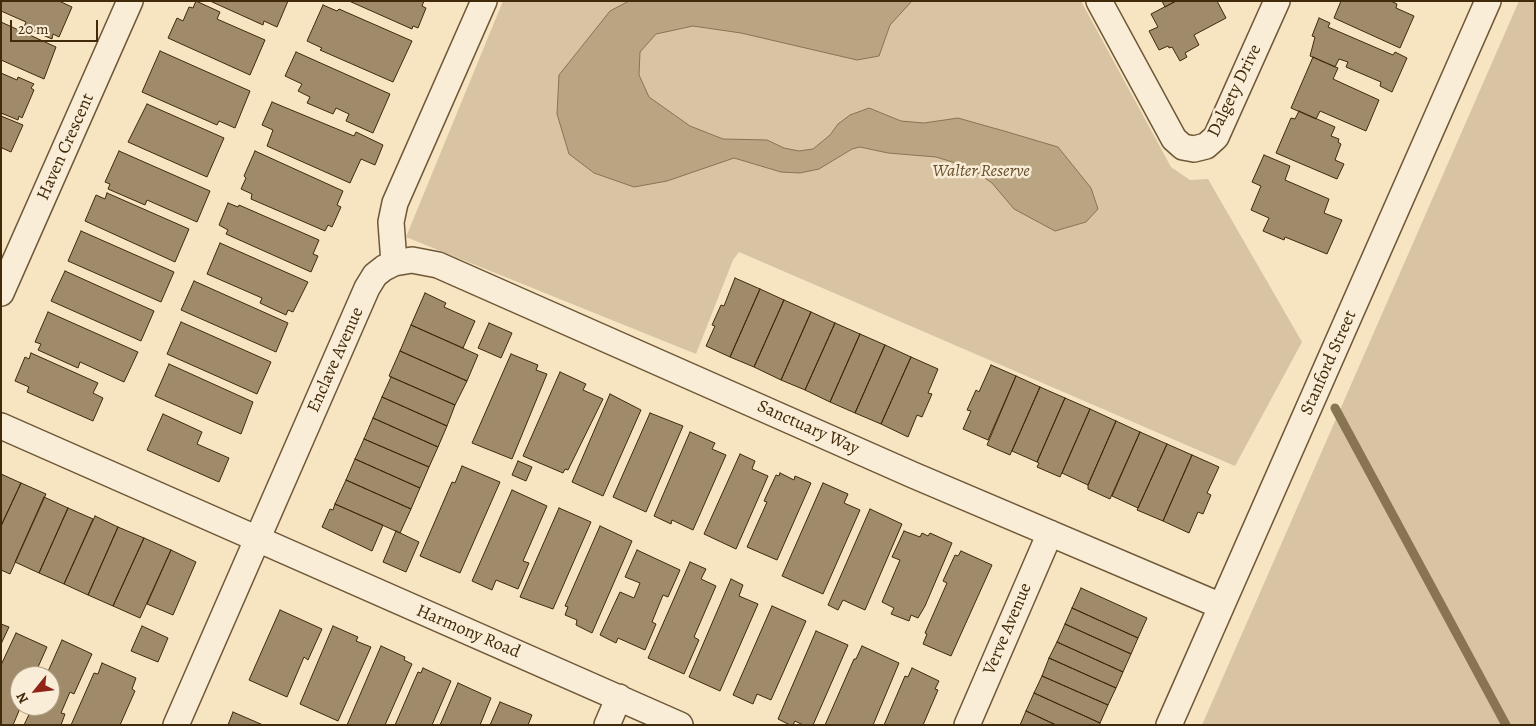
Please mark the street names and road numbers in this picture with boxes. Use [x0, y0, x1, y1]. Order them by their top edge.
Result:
street label: Dalgety Drive [1203, 41, 1267, 141]
street label: Haven Crescent [33, 90, 99, 204]
street label: Enclave Avenue [303, 304, 369, 416]
street label: Stanford Street [1296, 307, 1362, 419]
street label: Sanctuary Way [754, 396, 862, 460]
street label: Verve Avenue [979, 580, 1037, 678]
street label: Harmony Road [413, 600, 523, 664]

